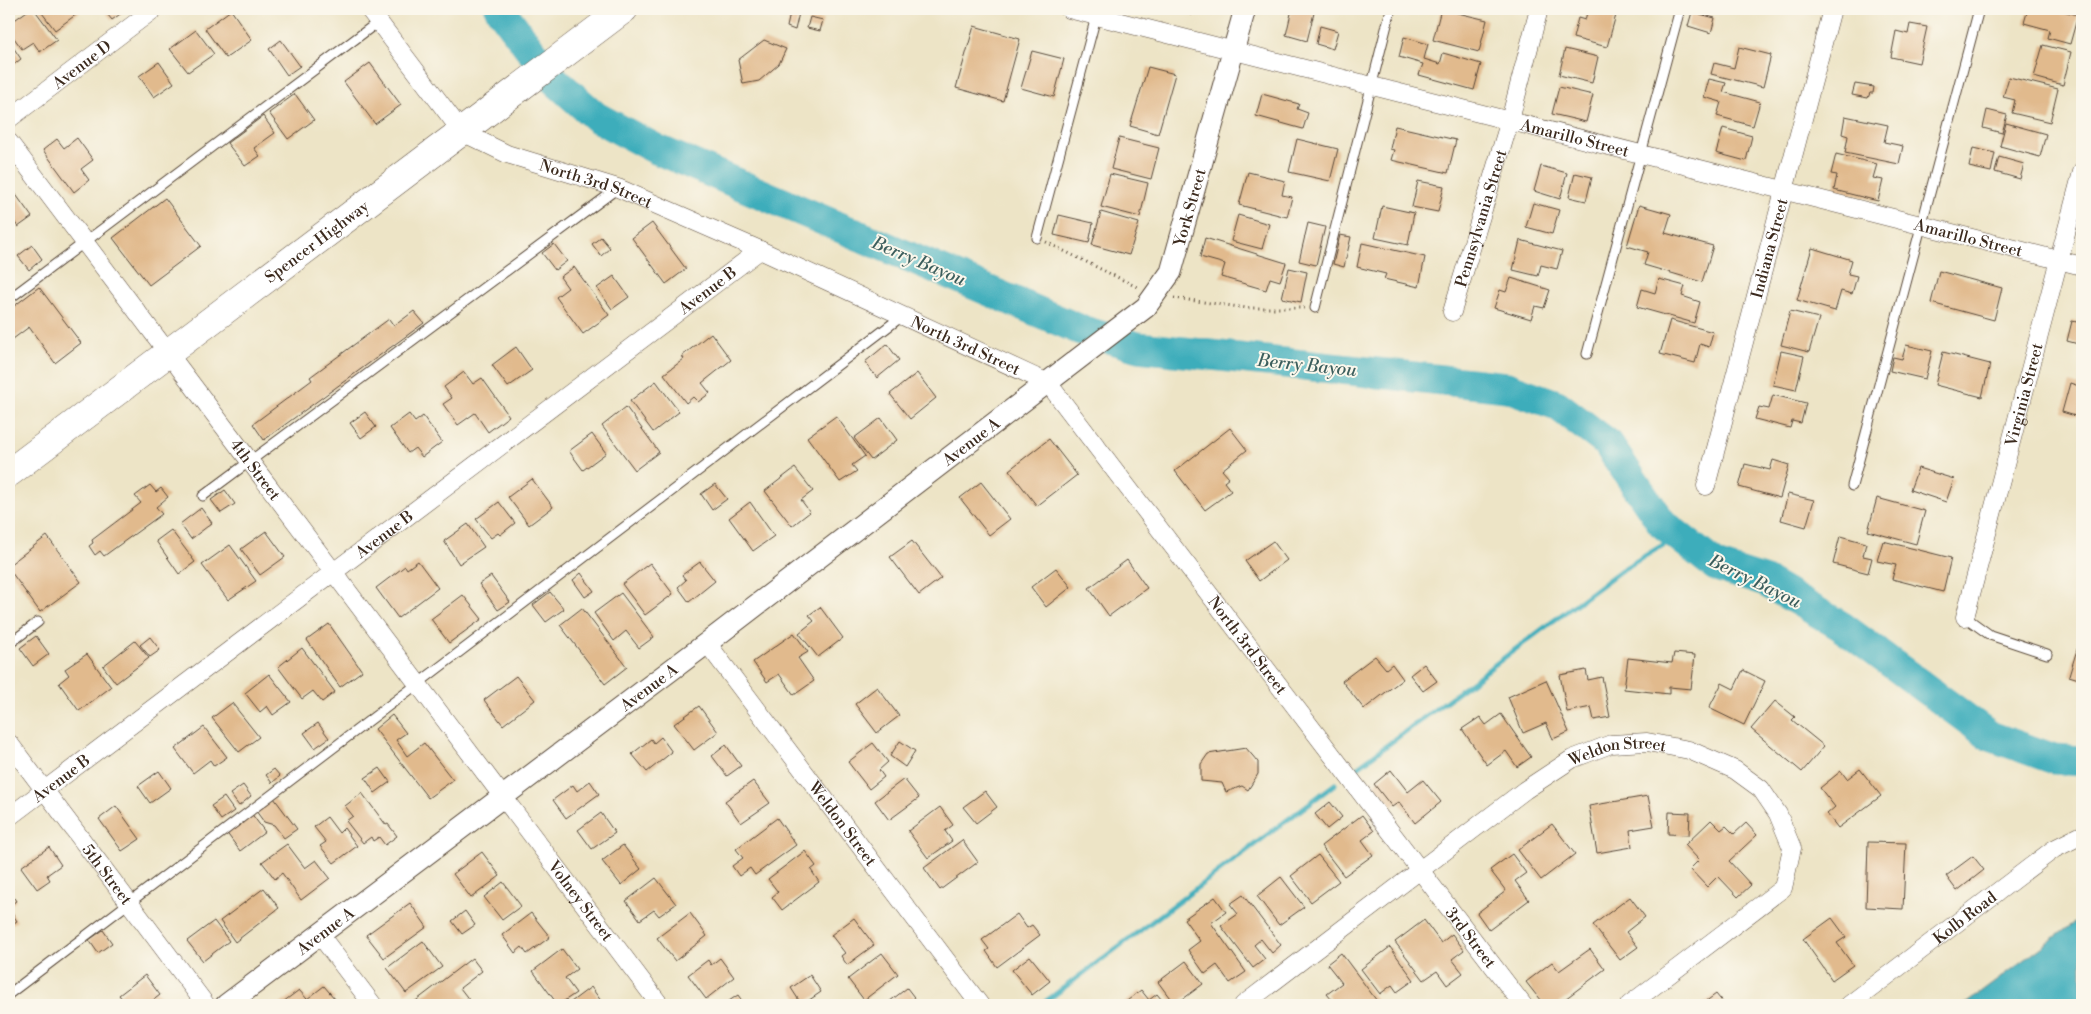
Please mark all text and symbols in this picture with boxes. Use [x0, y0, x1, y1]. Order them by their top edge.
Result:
street label: Avenue D [48, 36, 115, 94]
street label: Amarillo Street [1518, 115, 1631, 162]
street label: Pennsylvania Street [1451, 147, 1512, 290]
street label: North 3rd Street [537, 156, 656, 213]
street label: York Street [1169, 166, 1211, 250]
street label: Spencer Highway [261, 196, 373, 288]
street label: Indiana Street [1747, 196, 1793, 301]
street label: Amarillo Street [1911, 215, 2025, 262]
water label: Berry Bayou [868, 231, 970, 292]
street label: Avenue B [674, 262, 741, 319]
street label: North 3rd Street [907, 312, 1024, 380]
street label: Virginia Street [2001, 341, 2048, 450]
water label: Berry Bayou [1255, 349, 1358, 382]
street label: Avenue A [938, 413, 1005, 471]
street label: 4th Street [226, 435, 285, 505]
street label: Avenue B [351, 506, 418, 563]
water label: Berry Bayou [1704, 549, 1805, 614]
street label: North 3rd Street [1203, 592, 1291, 699]
street label: Avenue A [616, 659, 683, 716]
street label: Weldon Street [1565, 733, 1668, 771]
street label: Avenue B [28, 750, 94, 808]
street label: Weldon Street [803, 777, 881, 871]
street label: 5th Street [77, 840, 136, 909]
street label: Volney Street [543, 856, 617, 946]
street label: Kolb Road [1929, 887, 2001, 949]
street label: Avenue A [292, 902, 359, 960]
street label: 3rd Street [1441, 903, 1500, 973]

